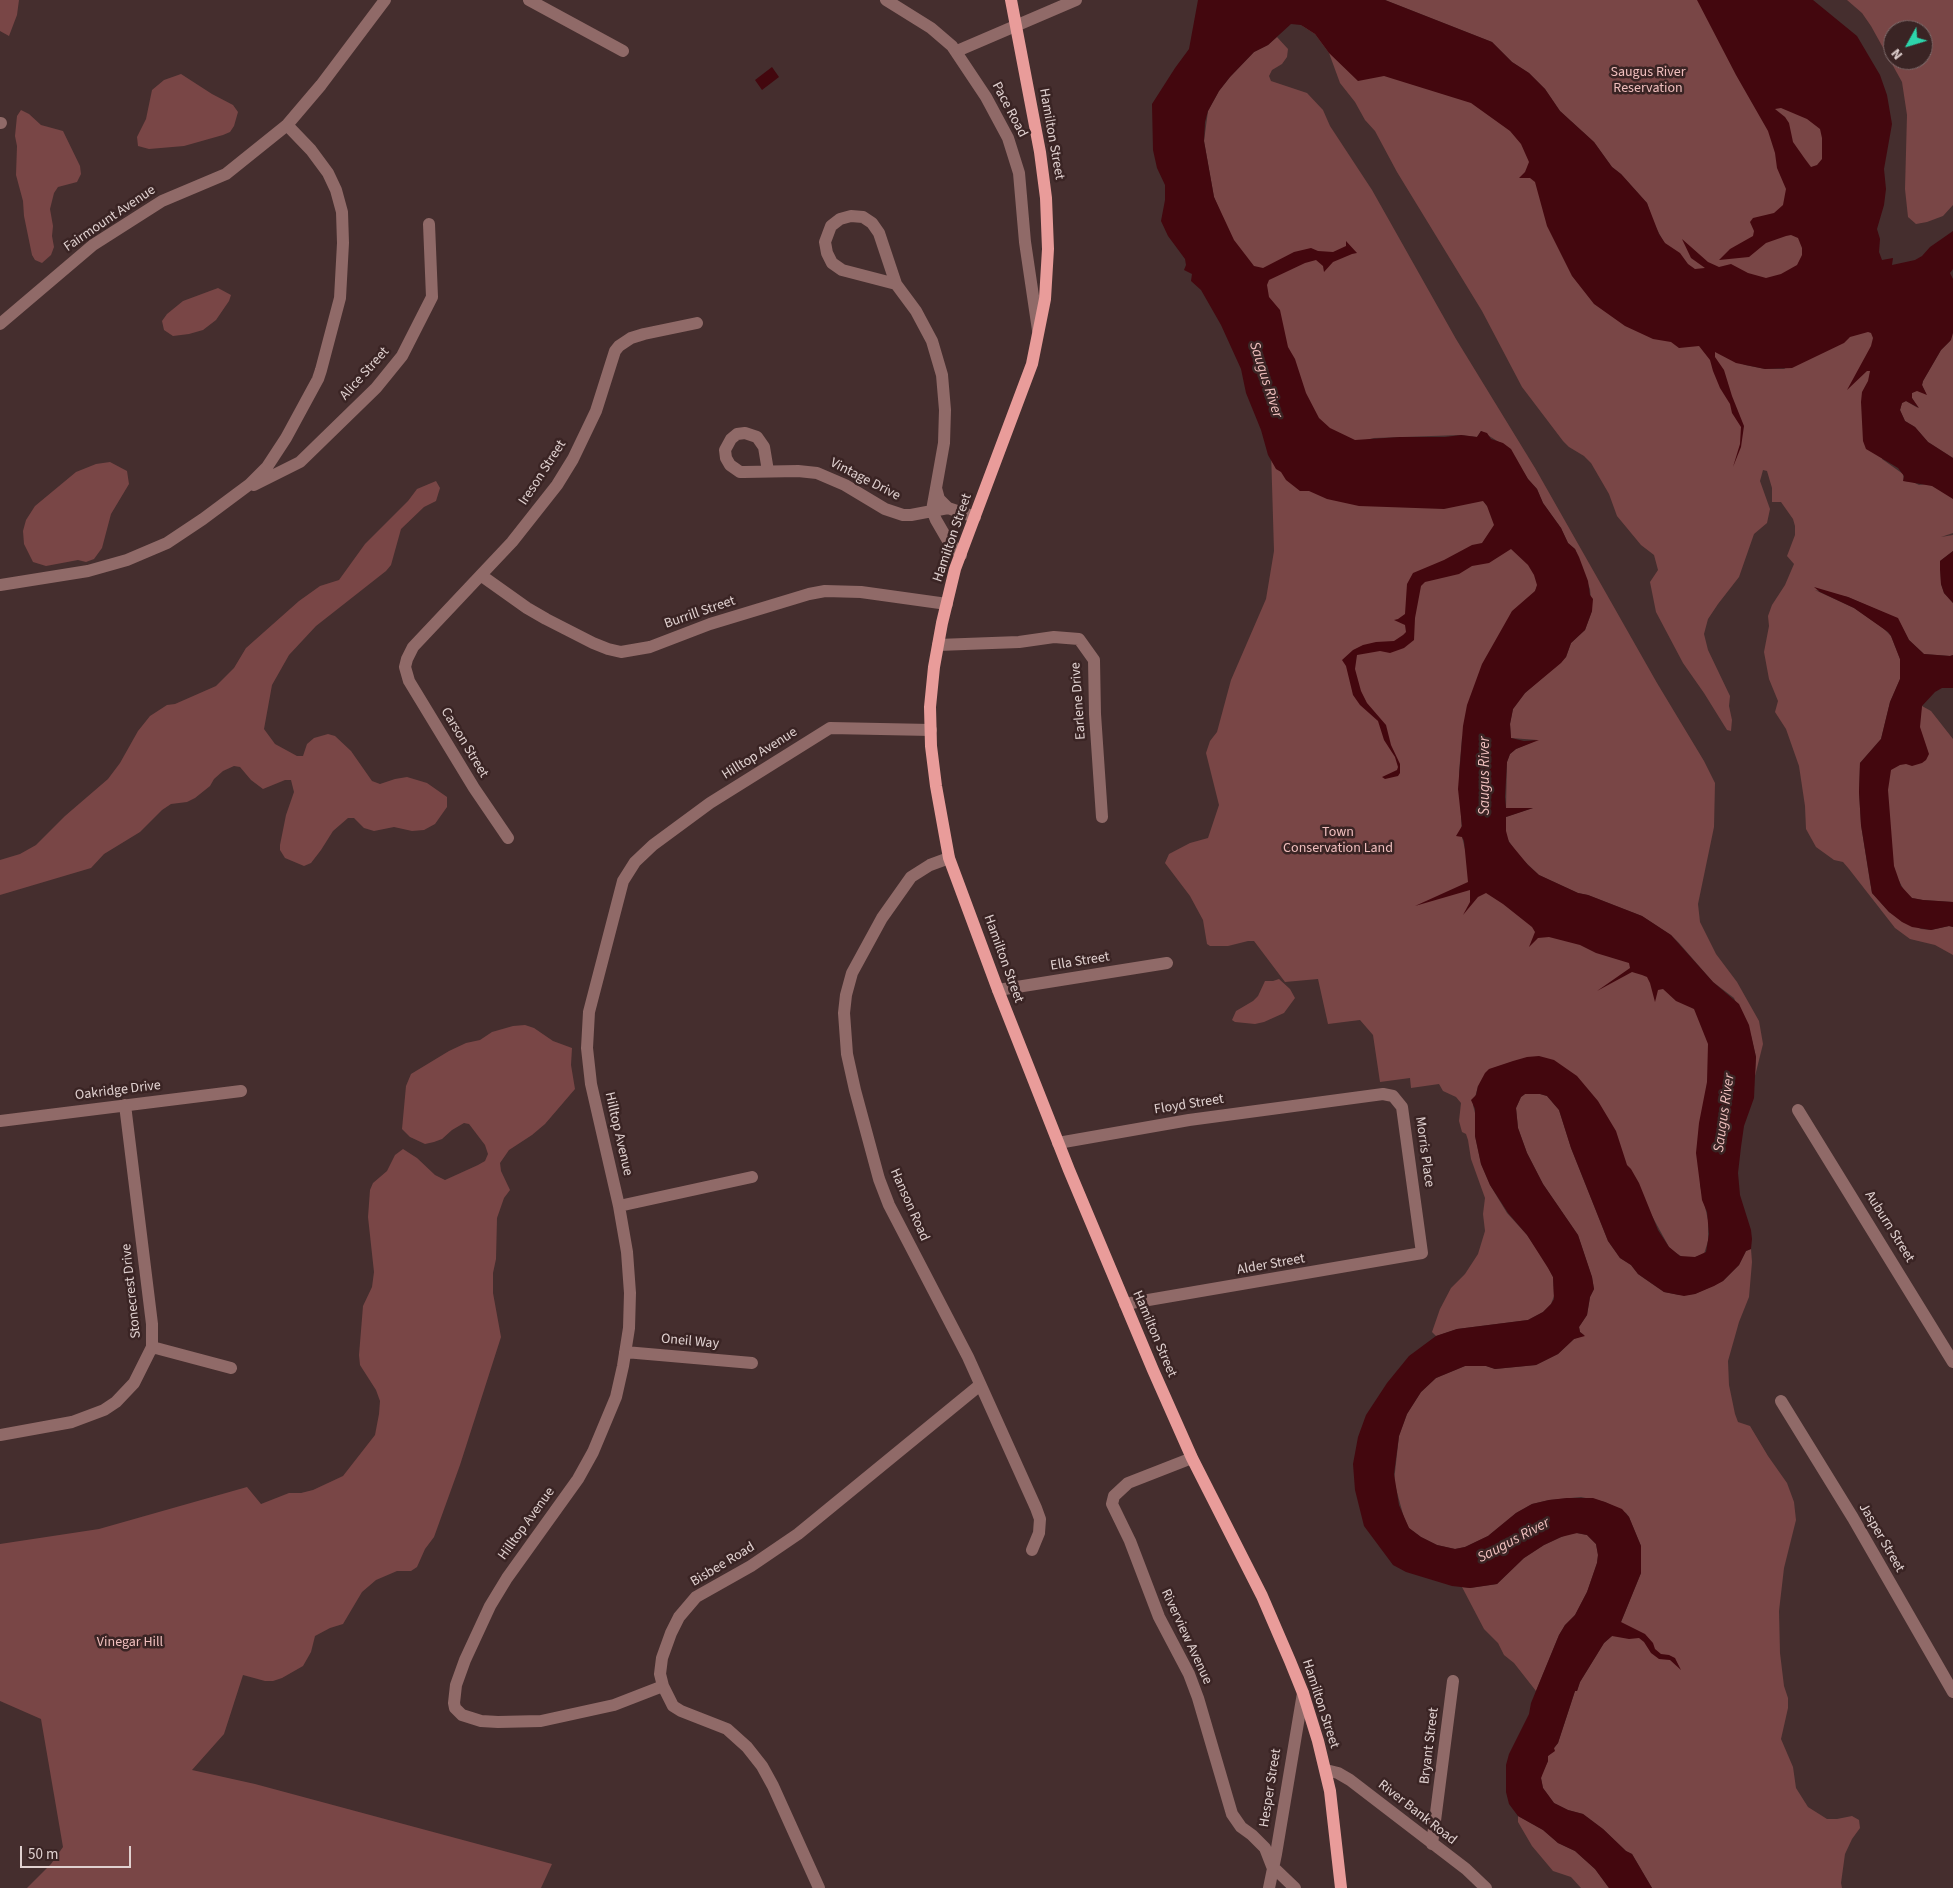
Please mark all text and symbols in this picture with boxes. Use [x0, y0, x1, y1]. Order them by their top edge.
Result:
north arrow [1883, 20, 1933, 70]
text: N [1886, 44, 1908, 64]
park label: Saugus River Reservation [1610, 65, 1686, 98]
street label: Pace Road [987, 79, 1031, 141]
street label: Hamilton Street [1035, 87, 1067, 181]
street label: Fairmount Avenue [61, 182, 159, 256]
water label: Saugus River [1244, 340, 1286, 420]
street label: Alice Street [337, 344, 393, 404]
street label: Ireson Street [516, 437, 570, 509]
street label: Vintage Drive [827, 455, 903, 505]
street label: Hamilton Street [930, 492, 976, 584]
street label: Burrill Street [662, 593, 738, 633]
street label: Earlene Drive [1068, 662, 1090, 740]
street label: Carson Street [436, 705, 492, 781]
street label: Hilltop Avenue [719, 724, 801, 784]
water label: Saugus River [1477, 736, 1495, 816]
park label: Town Conservation Land [1283, 825, 1393, 858]
street label: Hamilton Street [979, 913, 1027, 1005]
street label: Ella Street [1049, 949, 1111, 975]
water label: Saugus River [1711, 1073, 1739, 1153]
street label: Oakridge Drive [74, 1077, 162, 1105]
street label: Hilltop Avenue [600, 1090, 636, 1178]
street label: Floyd Street [1153, 1091, 1225, 1119]
street label: Morris Place [1411, 1116, 1437, 1188]
street label: Hanson Road [886, 1166, 932, 1244]
street label: Auburn Street [1860, 1188, 1918, 1266]
street label: Stonecrest Drive [119, 1243, 145, 1339]
street label: Alder Street [1236, 1251, 1306, 1279]
street label: Hamilton Street [1128, 1288, 1180, 1380]
street label: Oneil Way [660, 1331, 720, 1353]
street label: Hilltop Avenue [495, 1484, 559, 1564]
street label: Jasper Street [1854, 1500, 1908, 1576]
water label: Saugus River [1475, 1514, 1553, 1568]
street label: Bisbee Road [688, 1539, 758, 1591]
street label: Riverview Avenue [1157, 1587, 1215, 1687]
park label: Vinegar Hill [97, 1635, 163, 1651]
street label: Hamilton Street [1298, 1657, 1342, 1751]
street label: Bryant Street [1417, 1707, 1443, 1785]
street label: Hesper Street [1256, 1747, 1286, 1829]
street label: River Bank Road [1374, 1777, 1460, 1849]
scale bar [22, 1836, 134, 1868]
text: 50 m [28, 1844, 58, 1865]

